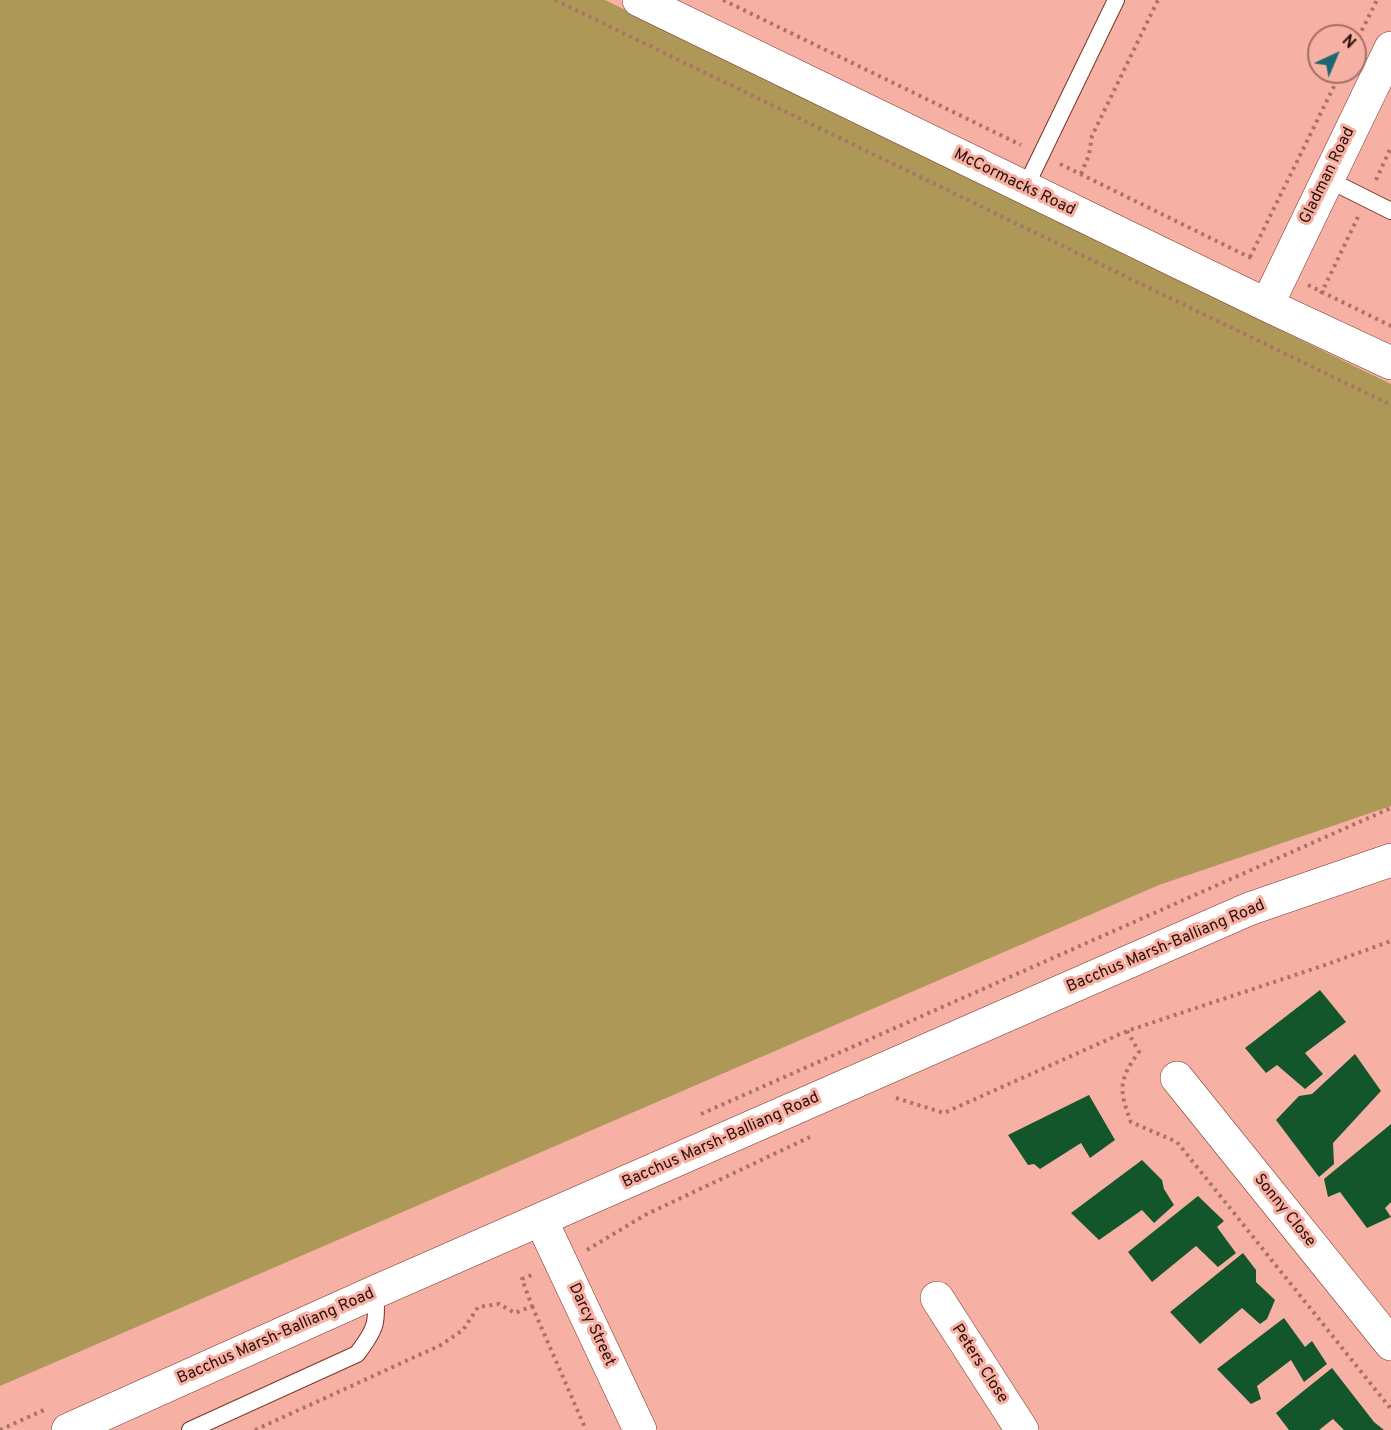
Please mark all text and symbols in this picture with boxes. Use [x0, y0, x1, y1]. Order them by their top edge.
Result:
north arrow [1307, 24, 1367, 84]
text: N [1337, 31, 1359, 54]
street label: Gladman Road [1296, 125, 1360, 227]
street label: McCormacks Road [950, 145, 1078, 221]
street label: Bacchus Marsh-Balliang Road [1064, 896, 1268, 998]
street label: Bacchus Marsh-Balliang Road [619, 1089, 823, 1193]
street label: Sonny Close [1249, 1171, 1319, 1251]
street label: Darcy Street [563, 1280, 619, 1370]
street label: Bacchus Marsh-Balliang Road [174, 1285, 378, 1389]
street label: Peters Close [946, 1321, 1012, 1407]

